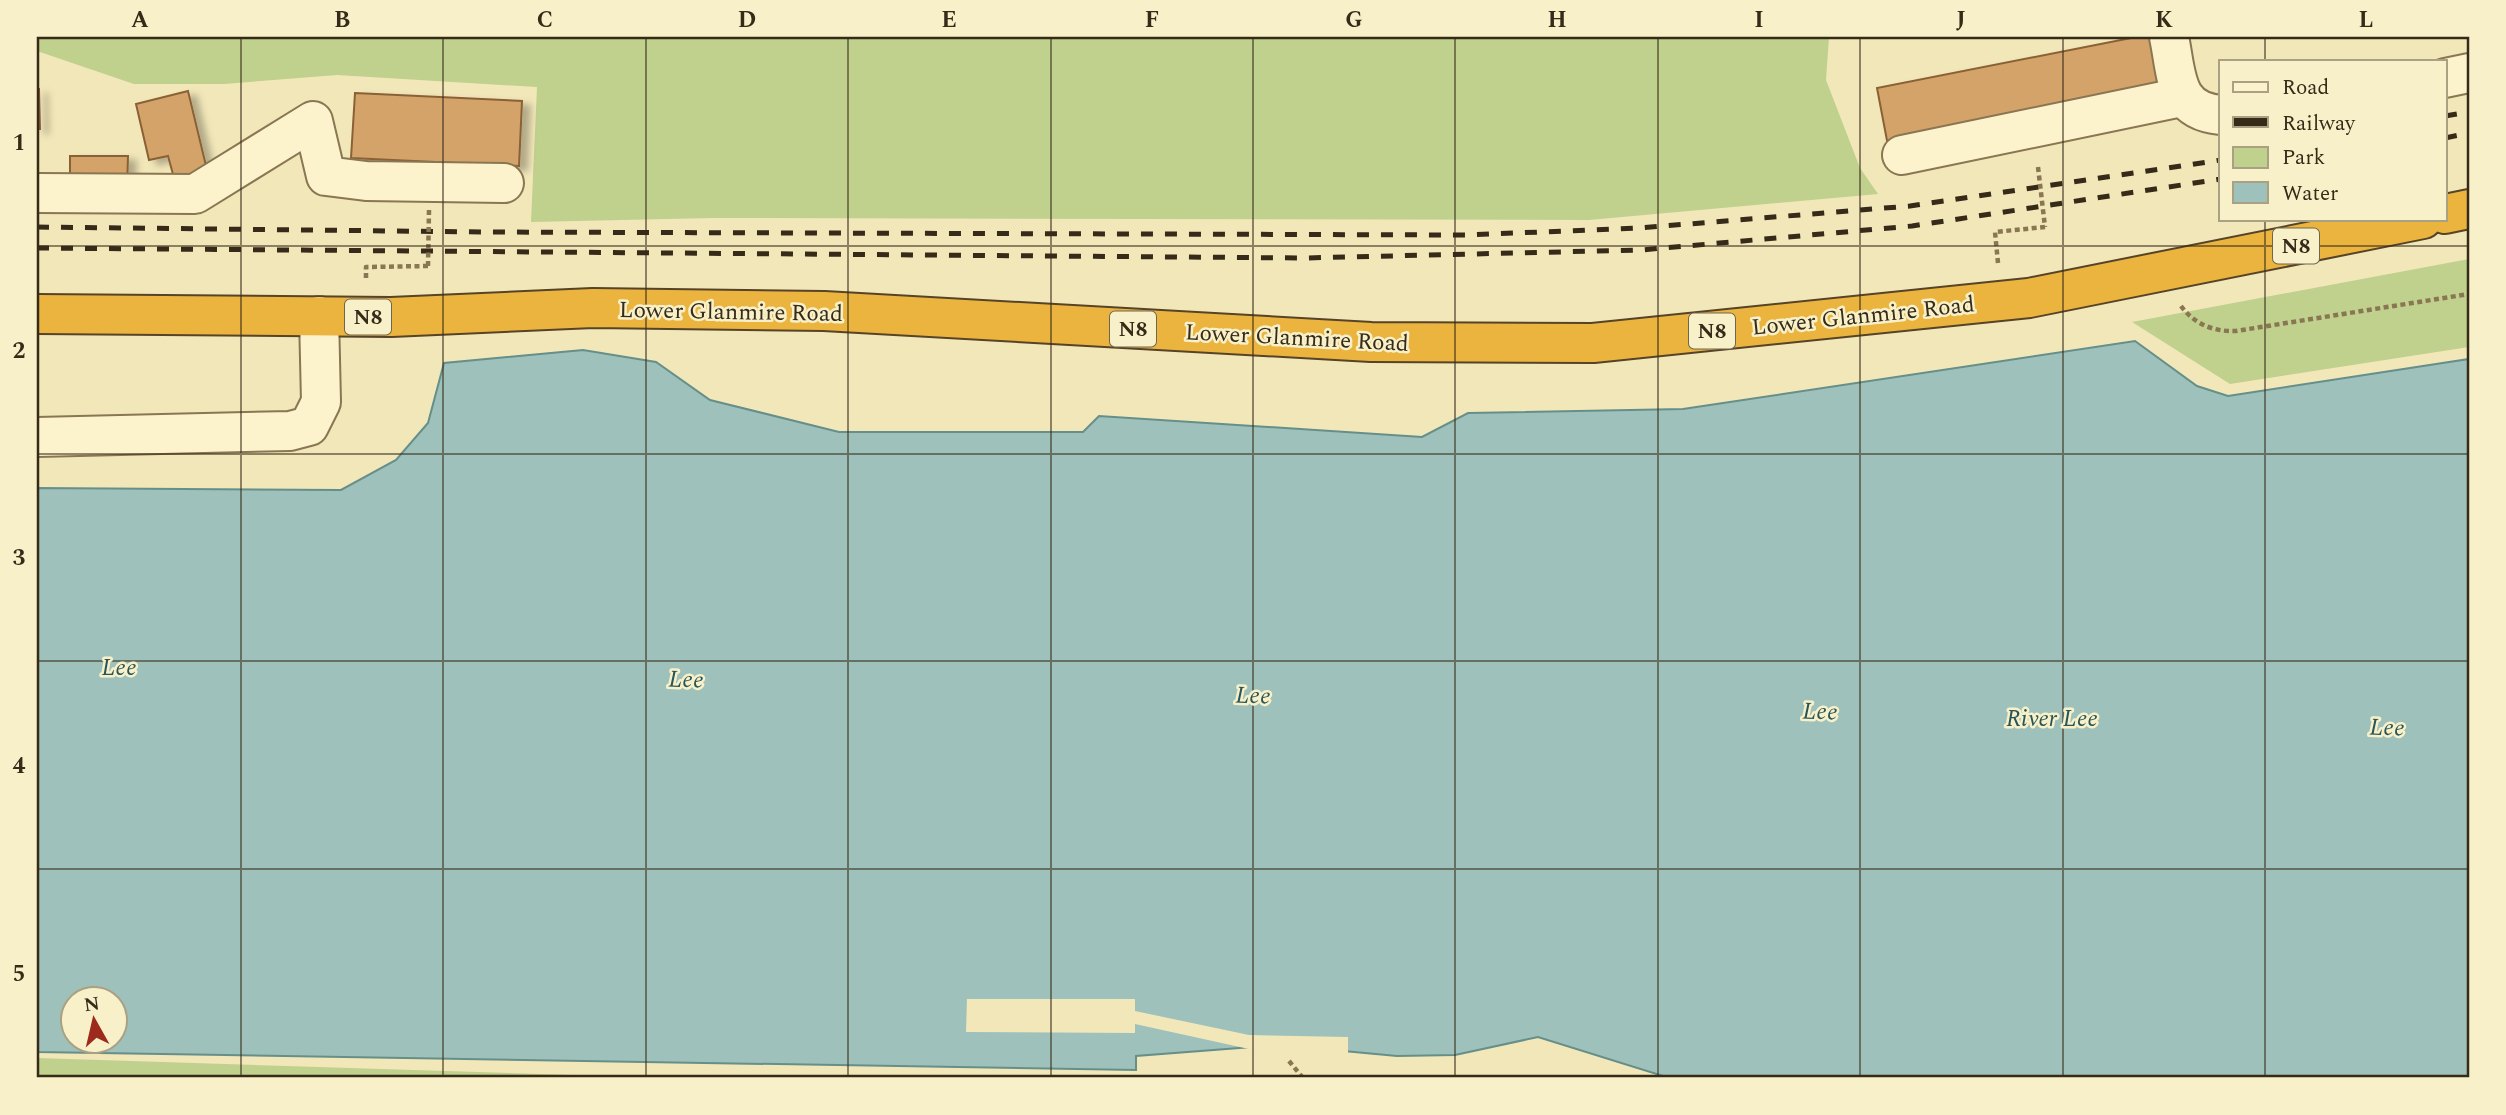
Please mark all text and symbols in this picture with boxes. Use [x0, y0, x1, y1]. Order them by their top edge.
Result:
text: A [131, 3, 149, 38]
text: B [334, 3, 350, 38]
text: C [537, 3, 553, 38]
text: D [738, 3, 756, 38]
text: E [941, 3, 957, 38]
text: F [1145, 3, 1159, 38]
text: G [1345, 3, 1363, 38]
text: H [1547, 3, 1567, 38]
text: I [1754, 3, 1764, 38]
text: J [1956, 3, 1966, 38]
text: K [2155, 3, 2173, 38]
text: L [2359, 3, 2373, 38]
legend [2219, 60, 2446, 220]
text: Road [2282, 72, 2329, 104]
text: Railway [2282, 108, 2356, 140]
text: 1 [13, 126, 25, 161]
text: Park [2282, 142, 2326, 174]
text: Water [2282, 178, 2338, 210]
road number: N8 [2273, 229, 2319, 264]
street label: Lower Glanmire Road [1750, 287, 1977, 346]
street label: Lower Glanmire Road [619, 293, 843, 332]
road number: N8 [345, 300, 391, 334]
road number: N8 [1110, 312, 1156, 346]
road number: N8 [1689, 314, 1735, 348]
street label: Lower Glanmire Road [1184, 315, 1410, 362]
text: 2 [13, 334, 26, 369]
text: 3 [13, 541, 26, 576]
water label: Lee [101, 650, 137, 686]
water label: Lee [668, 661, 704, 699]
water label: Lee [1235, 677, 1271, 715]
water label: Lee [1802, 693, 1838, 731]
water label: River Lee [2006, 701, 2098, 737]
water label: Lee [2369, 709, 2405, 747]
text: 4 [13, 749, 26, 784]
text: 5 [13, 957, 25, 992]
north arrow [60, 986, 130, 1056]
text: N [82, 989, 102, 1020]

